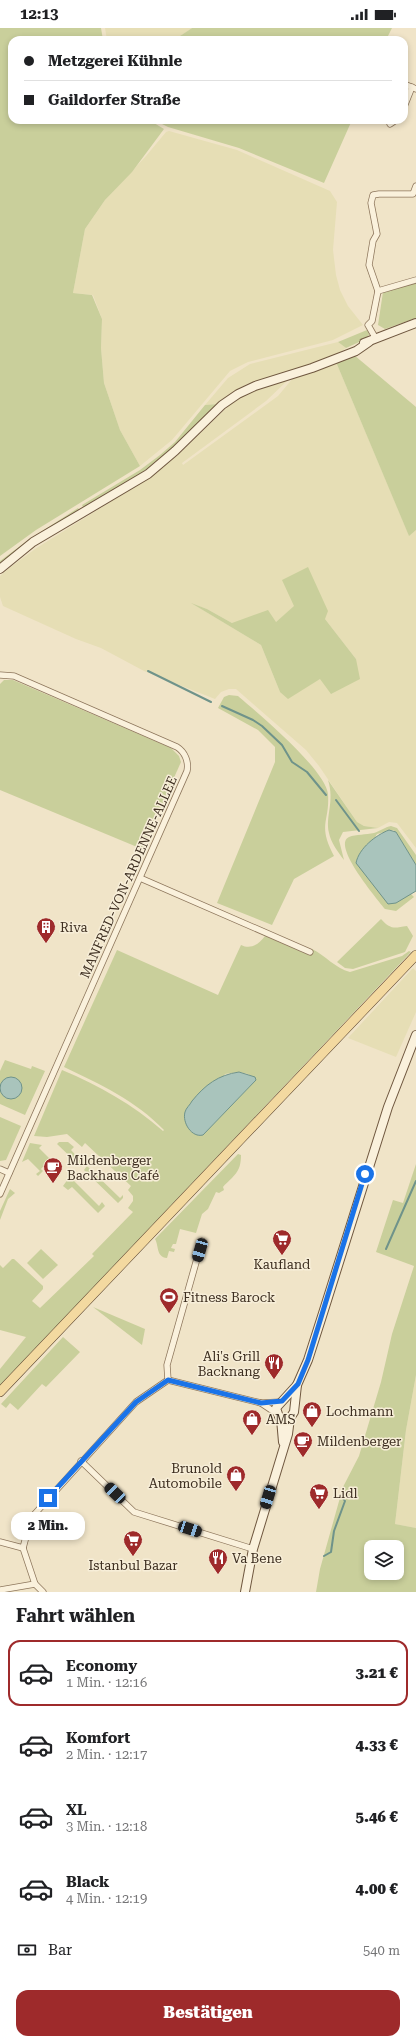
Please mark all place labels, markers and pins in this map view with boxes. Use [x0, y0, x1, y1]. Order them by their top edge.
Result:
building icon: Riva [35, 916, 57, 944]
place label: Riva [60, 920, 88, 935]
place label: Mildenberger Backhaus Café [67, 1153, 159, 1183]
cafe icon: Mildenberger Backhaus Café [42, 1156, 64, 1184]
supermarket icon: Kaufland [271, 1228, 293, 1256]
place label: Kaufland [254, 1257, 311, 1272]
sports icon: Fitness Barock [158, 1286, 180, 1314]
place label: Fitness Barock [183, 1290, 275, 1305]
place label: Ali's Grill Backnang [198, 1349, 261, 1379]
restaurant icon: Ali's Grill Backnang [263, 1352, 285, 1380]
shop icon: Lochmann [301, 1400, 323, 1428]
place label: Lochmann [326, 1404, 394, 1419]
shop icon: AMS [241, 1408, 263, 1436]
place label: AMS [266, 1412, 296, 1427]
cafe icon: Mildenberger [292, 1430, 314, 1458]
place label: Mildenberger [317, 1434, 402, 1449]
place label: Brunold Automobile [149, 1461, 223, 1491]
shop icon: Brunold Automobile [225, 1464, 247, 1492]
supermarket icon: Lidl [308, 1482, 330, 1510]
place label: Lidl [333, 1486, 358, 1501]
supermarket icon: Istanbul Bazar [122, 1529, 144, 1557]
restaurant icon: Va Bene [207, 1547, 229, 1575]
place label: Va Bene [232, 1551, 282, 1566]
place label: Istanbul Bazar [88, 1558, 178, 1573]

